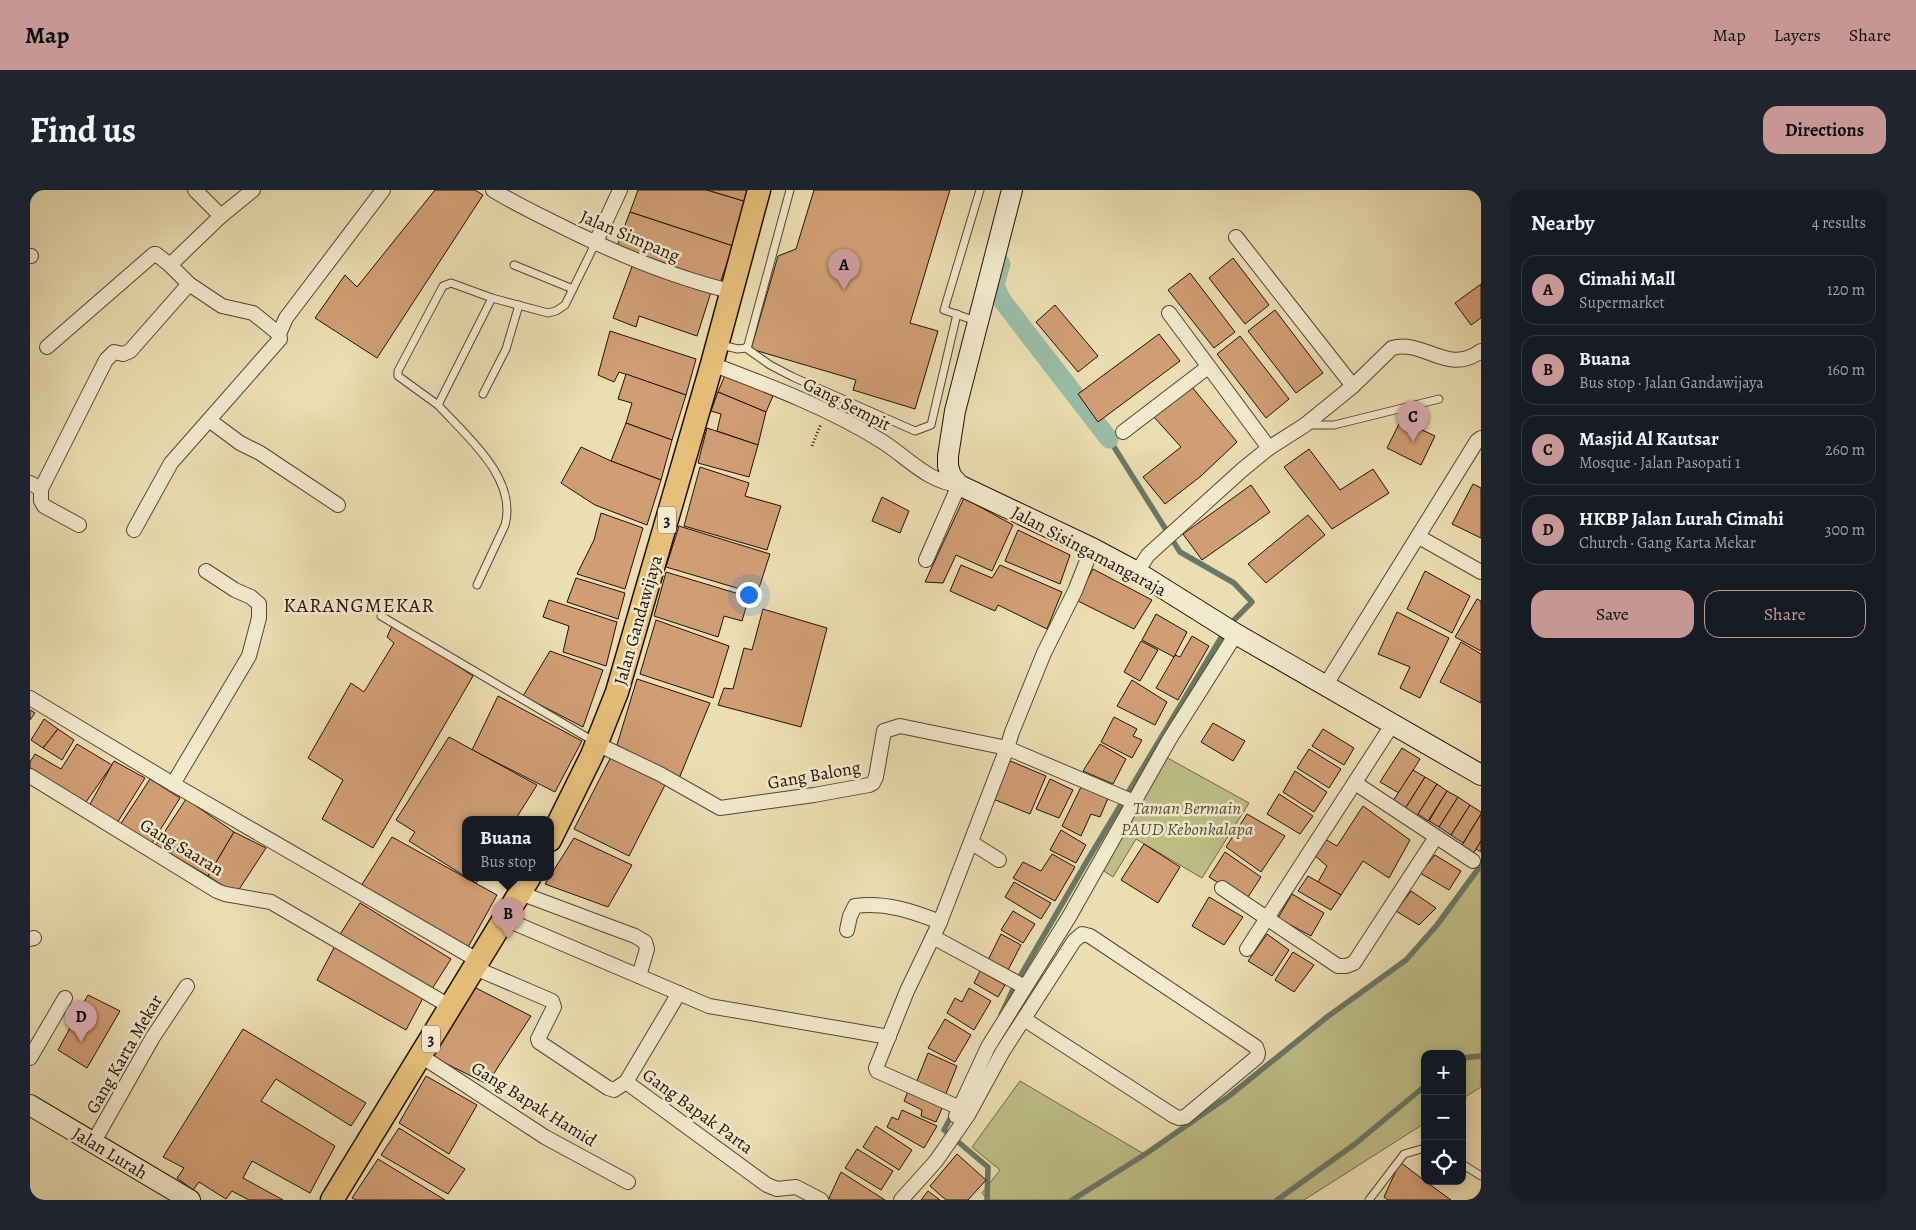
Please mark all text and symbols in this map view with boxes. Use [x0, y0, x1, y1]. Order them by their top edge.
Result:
text: Map [25, 19, 69, 51]
text: Map [1713, 23, 1746, 47]
text: Layers [1774, 23, 1821, 47]
text: Share [1849, 23, 1891, 47]
text: Find us [30, 106, 136, 154]
button: Directions [1763, 106, 1886, 154]
street label: Jalan Simpang [576, 204, 684, 268]
text: Nearby [1531, 209, 1594, 237]
text: 4 results [1812, 212, 1866, 234]
pin: A [828, 249, 860, 290]
text: Cimahi Mall [1579, 266, 1675, 292]
text: A [1543, 279, 1553, 301]
text: 120 m [1827, 279, 1865, 301]
text: Supermarket [1579, 292, 1665, 314]
text: Buana [1579, 346, 1630, 372]
text: B [1543, 359, 1553, 381]
text: 160 m [1827, 359, 1865, 381]
street label: Gang Sempit [799, 372, 895, 436]
text: Bus stop · Jalan Gandawijaya [1579, 372, 1764, 394]
pin: C [1397, 401, 1429, 442]
text: Masjid Al Kautsar [1579, 426, 1719, 452]
text: C [1543, 439, 1553, 461]
text: 260 m [1825, 439, 1865, 461]
text: Mosque · Jalan Pasopati 1 [1579, 452, 1740, 474]
street label: Jalan Sisingamangaraja [1007, 500, 1171, 602]
road number: 3 [658, 506, 676, 534]
text: HKBP Jalan Lurah Cimahi [1579, 506, 1784, 532]
text: D [1542, 519, 1554, 541]
text: 300 m [1825, 519, 1865, 541]
text: Church · Gang Karta Mekar [1579, 532, 1756, 554]
street label: Jalan Gandawijaya [608, 552, 668, 688]
your location [736, 582, 762, 608]
button: Save [1531, 590, 1694, 638]
button: Share [1704, 590, 1866, 638]
district label: KARANGMEKAR [283, 592, 435, 619]
street label: Gang Balong [766, 755, 862, 795]
park label: Taman Bermain PAUD Kebonkalapa [1121, 796, 1253, 841]
street label: Gang Saaran [136, 813, 228, 881]
popup [462, 816, 554, 881]
text: Buana [480, 825, 531, 851]
text: Bus stop [480, 851, 536, 873]
pin: B [492, 898, 524, 939]
street label: Gang Karta Mekar [80, 990, 168, 1118]
pin: D [65, 1001, 97, 1042]
road number: 3 [422, 1026, 440, 1052]
map controls [1421, 1050, 1466, 1185]
button: + [1421, 1050, 1466, 1095]
street label: Gang Bapak Hamid [467, 1056, 601, 1152]
street label: Gang Bapak Parta [638, 1063, 759, 1160]
button: − [1421, 1095, 1466, 1140]
street label: Jalan Lurah [68, 1121, 152, 1185]
button: locate [1421, 1140, 1466, 1185]

